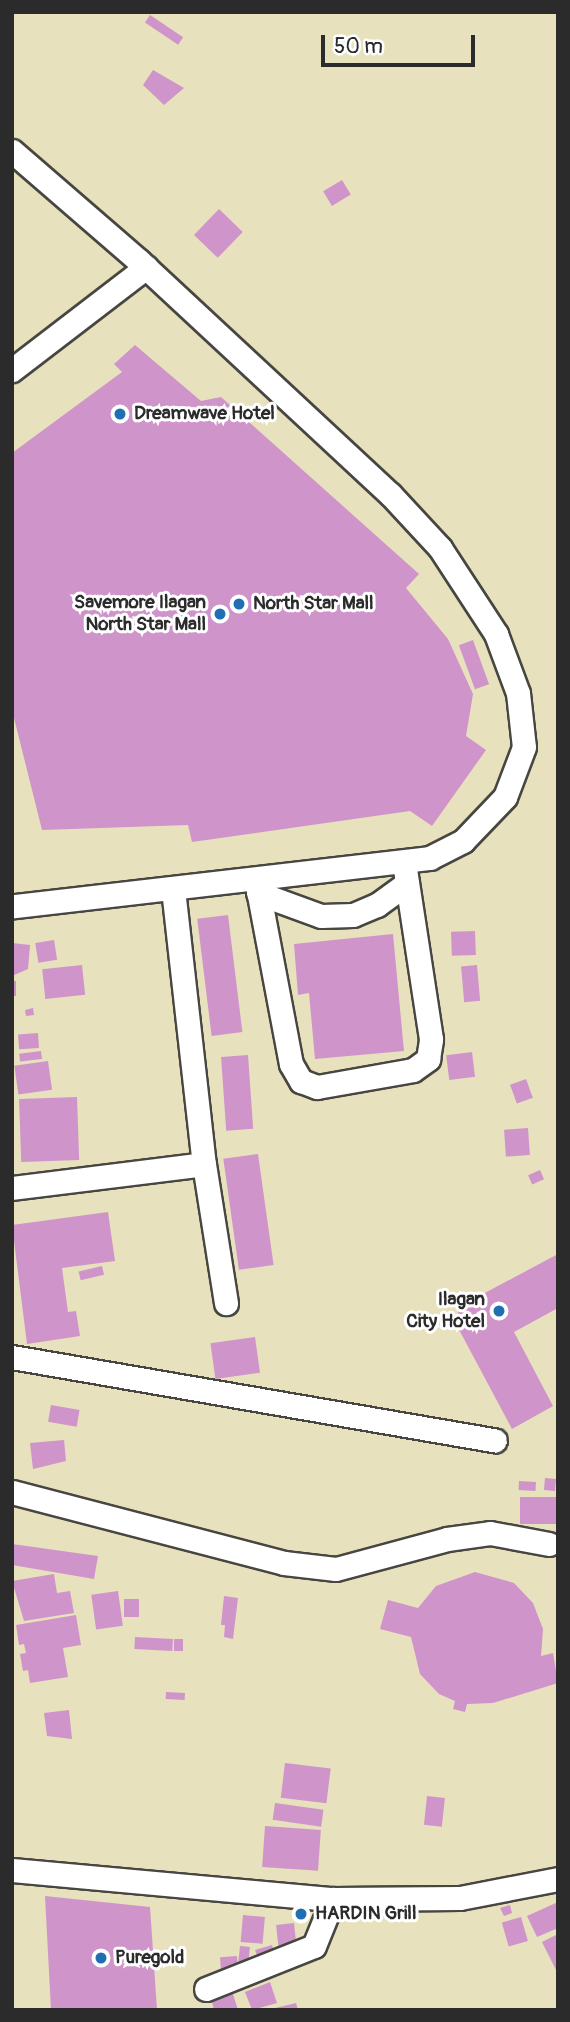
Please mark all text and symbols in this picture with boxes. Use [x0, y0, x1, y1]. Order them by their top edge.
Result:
scale bar [325, 21, 479, 65]
text: 50 m [334, 33, 383, 60]
place label: Dreamwave Hotel [134, 403, 275, 425]
marker: Dreamwave Hotel [112, 406, 128, 422]
place label: Savemore Ilagan North Star Mall [74, 592, 206, 636]
place label: North Star Mall [253, 593, 374, 615]
marker: North Star Mall [231, 596, 247, 612]
marker: Savemore Ilagan North Star Mall [212, 606, 228, 622]
place label: Ilagan City Hotel [406, 1289, 485, 1333]
marker: Ilagan City Hotel [491, 1303, 507, 1319]
place label: HARDIN Grill [315, 1903, 416, 1925]
marker: HARDIN Grill [293, 1906, 309, 1922]
place label: Puregold [115, 1947, 184, 1969]
marker: Puregold [93, 1950, 109, 1966]

